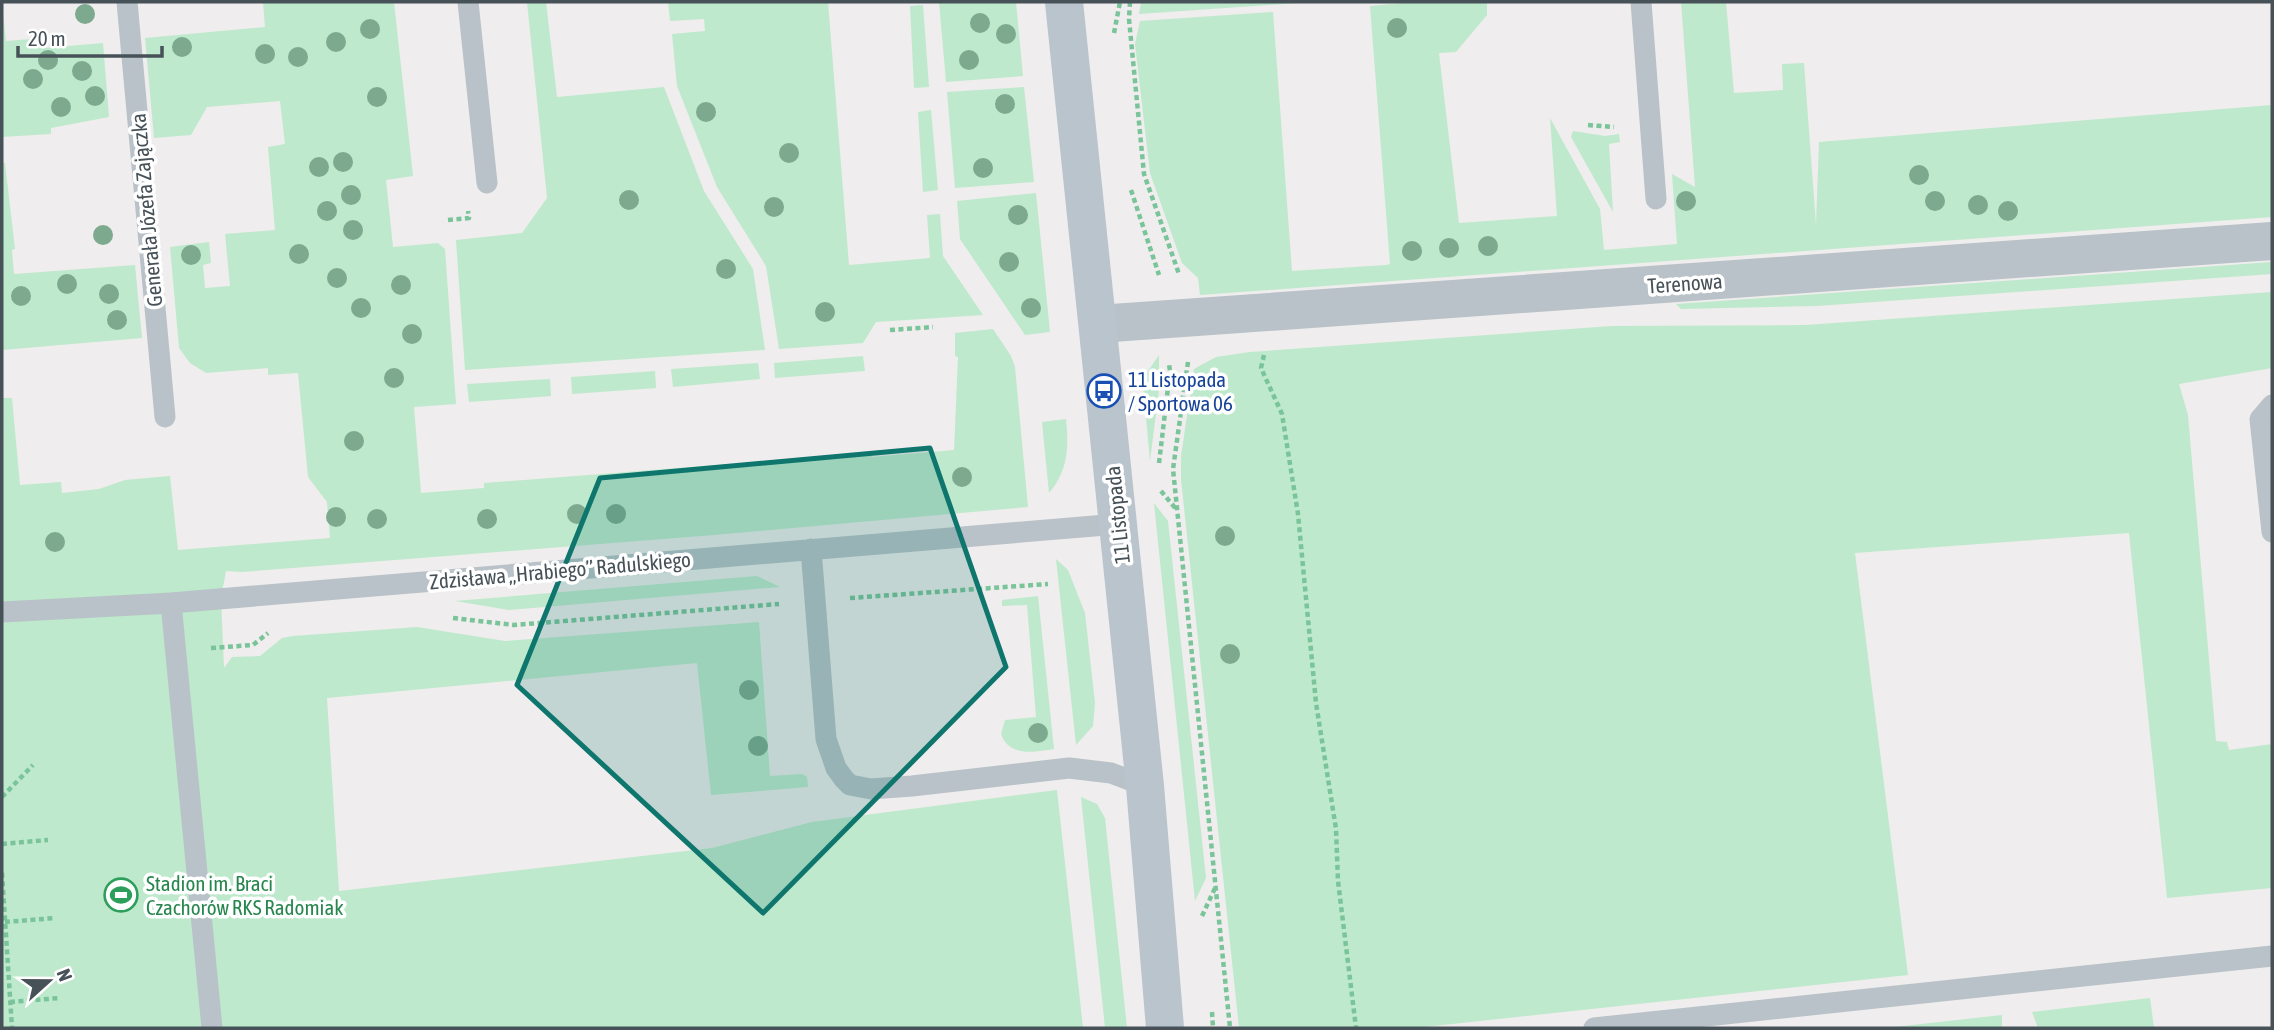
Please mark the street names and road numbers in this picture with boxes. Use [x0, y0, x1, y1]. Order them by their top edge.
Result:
street label: Generała Józefa Zajączka [126, 112, 166, 308]
street label: Terenowa [1647, 268, 1723, 298]
street label: 11 Listopada [1100, 465, 1134, 565]
street label: Zdzisława „Hrabiego” Radulskiego [428, 547, 692, 593]

